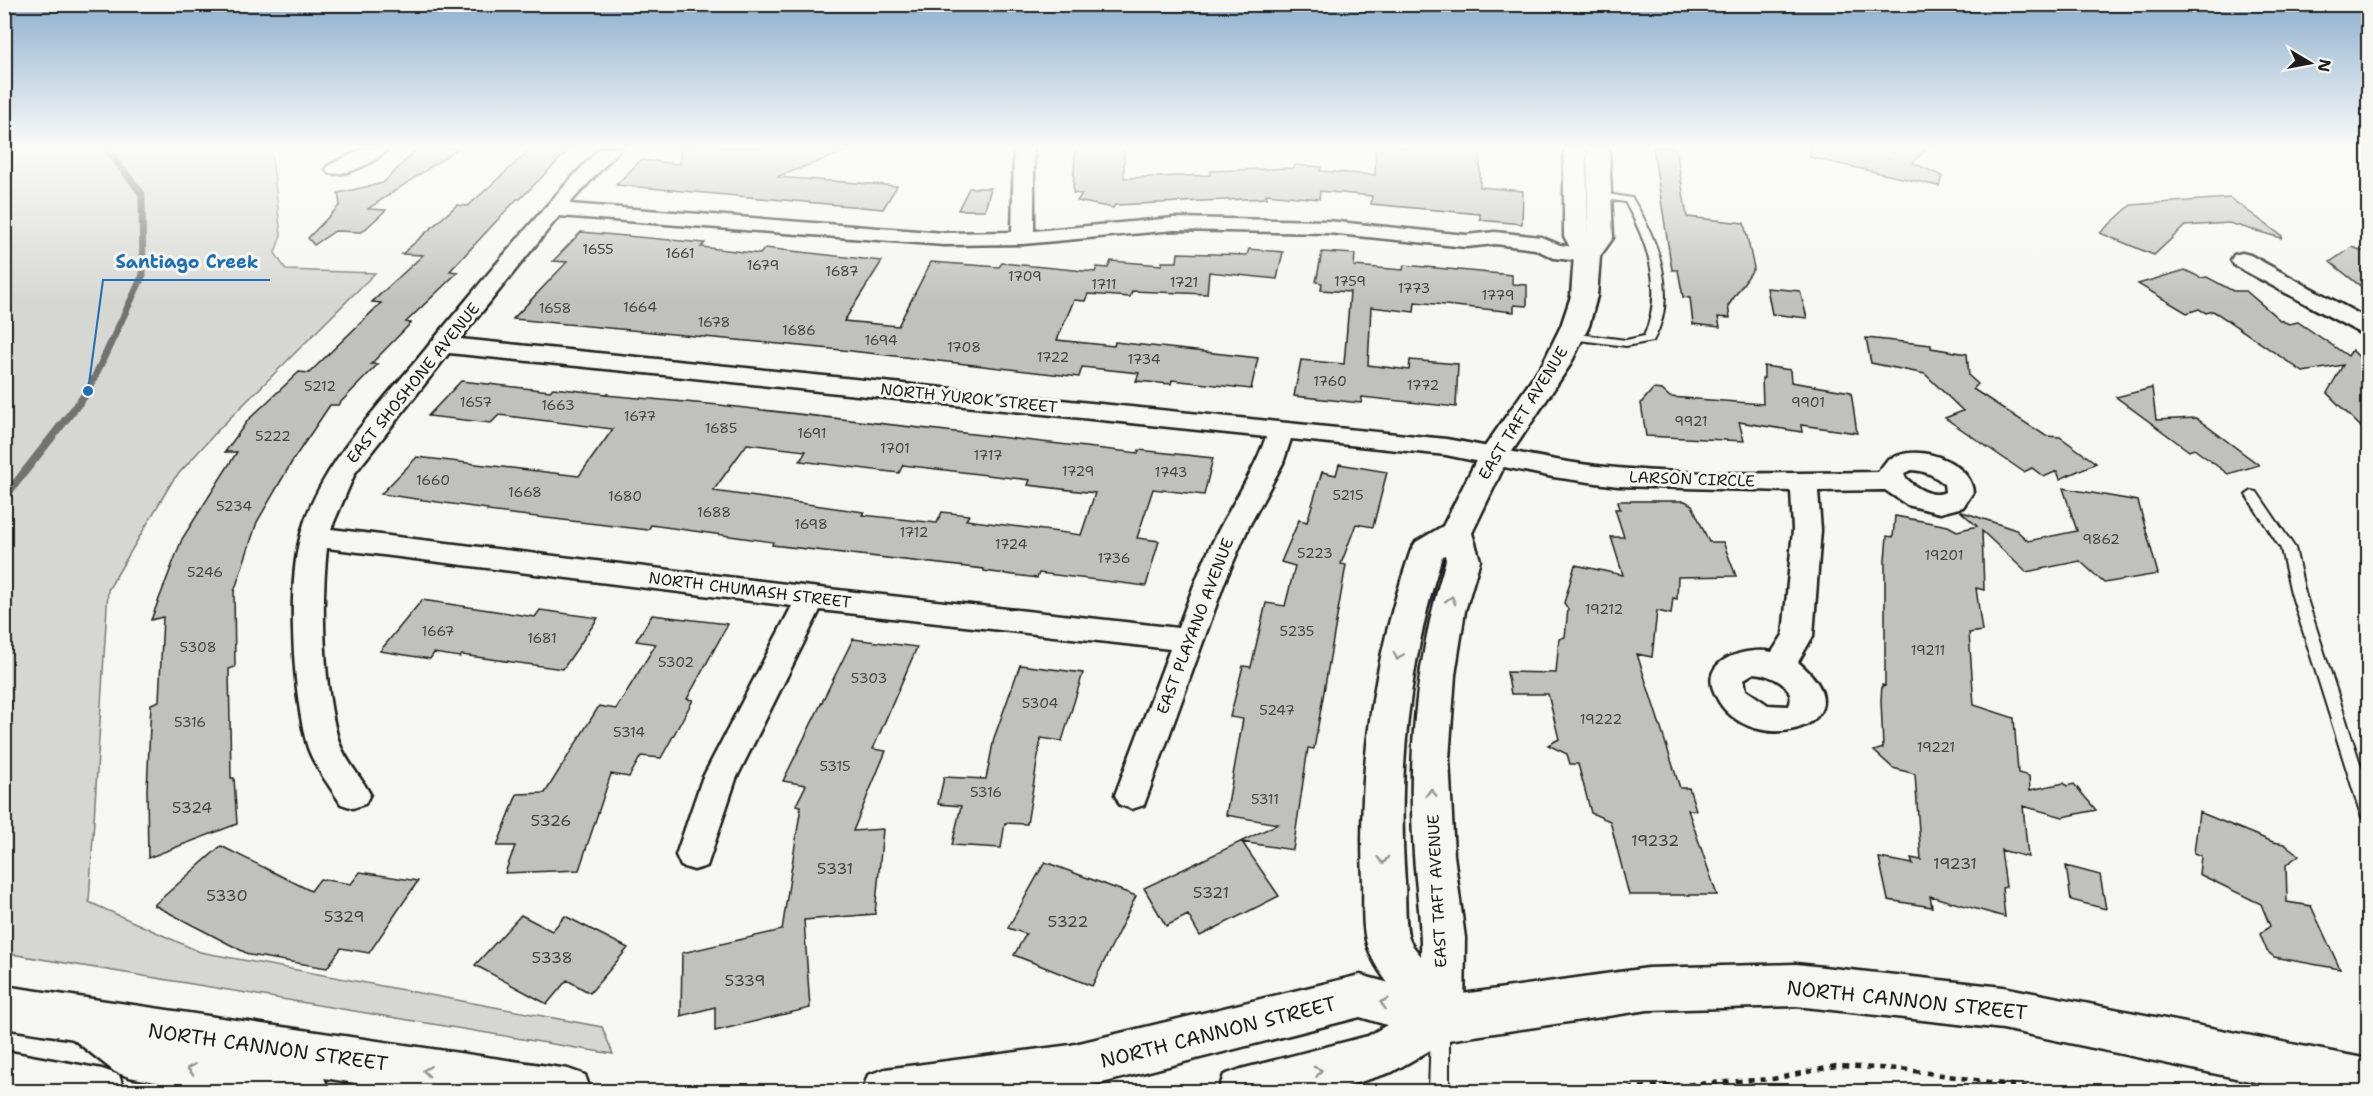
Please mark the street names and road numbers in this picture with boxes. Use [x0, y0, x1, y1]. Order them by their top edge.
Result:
street label: EAST SHOSHONE AVENUE [342, 298, 484, 468]
street label: EAST TAFT AVENUE [1473, 342, 1573, 484]
street label: NORTH YUROK STREET [879, 378, 1059, 418]
street label: LARSON CIRCLE [1629, 466, 1755, 492]
street label: EAST PLAYANO AVENUE [1152, 535, 1238, 717]
street label: NORTH CHUMASH STREET [648, 567, 853, 613]
street label: EAST TAFT AVENUE [1422, 814, 1452, 968]
street label: NORTH CANNON STREET [1785, 974, 2029, 1026]
street label: NORTH CANNON STREET [1097, 990, 1339, 1074]
street label: NORTH CANNON STREET [146, 1017, 390, 1077]

